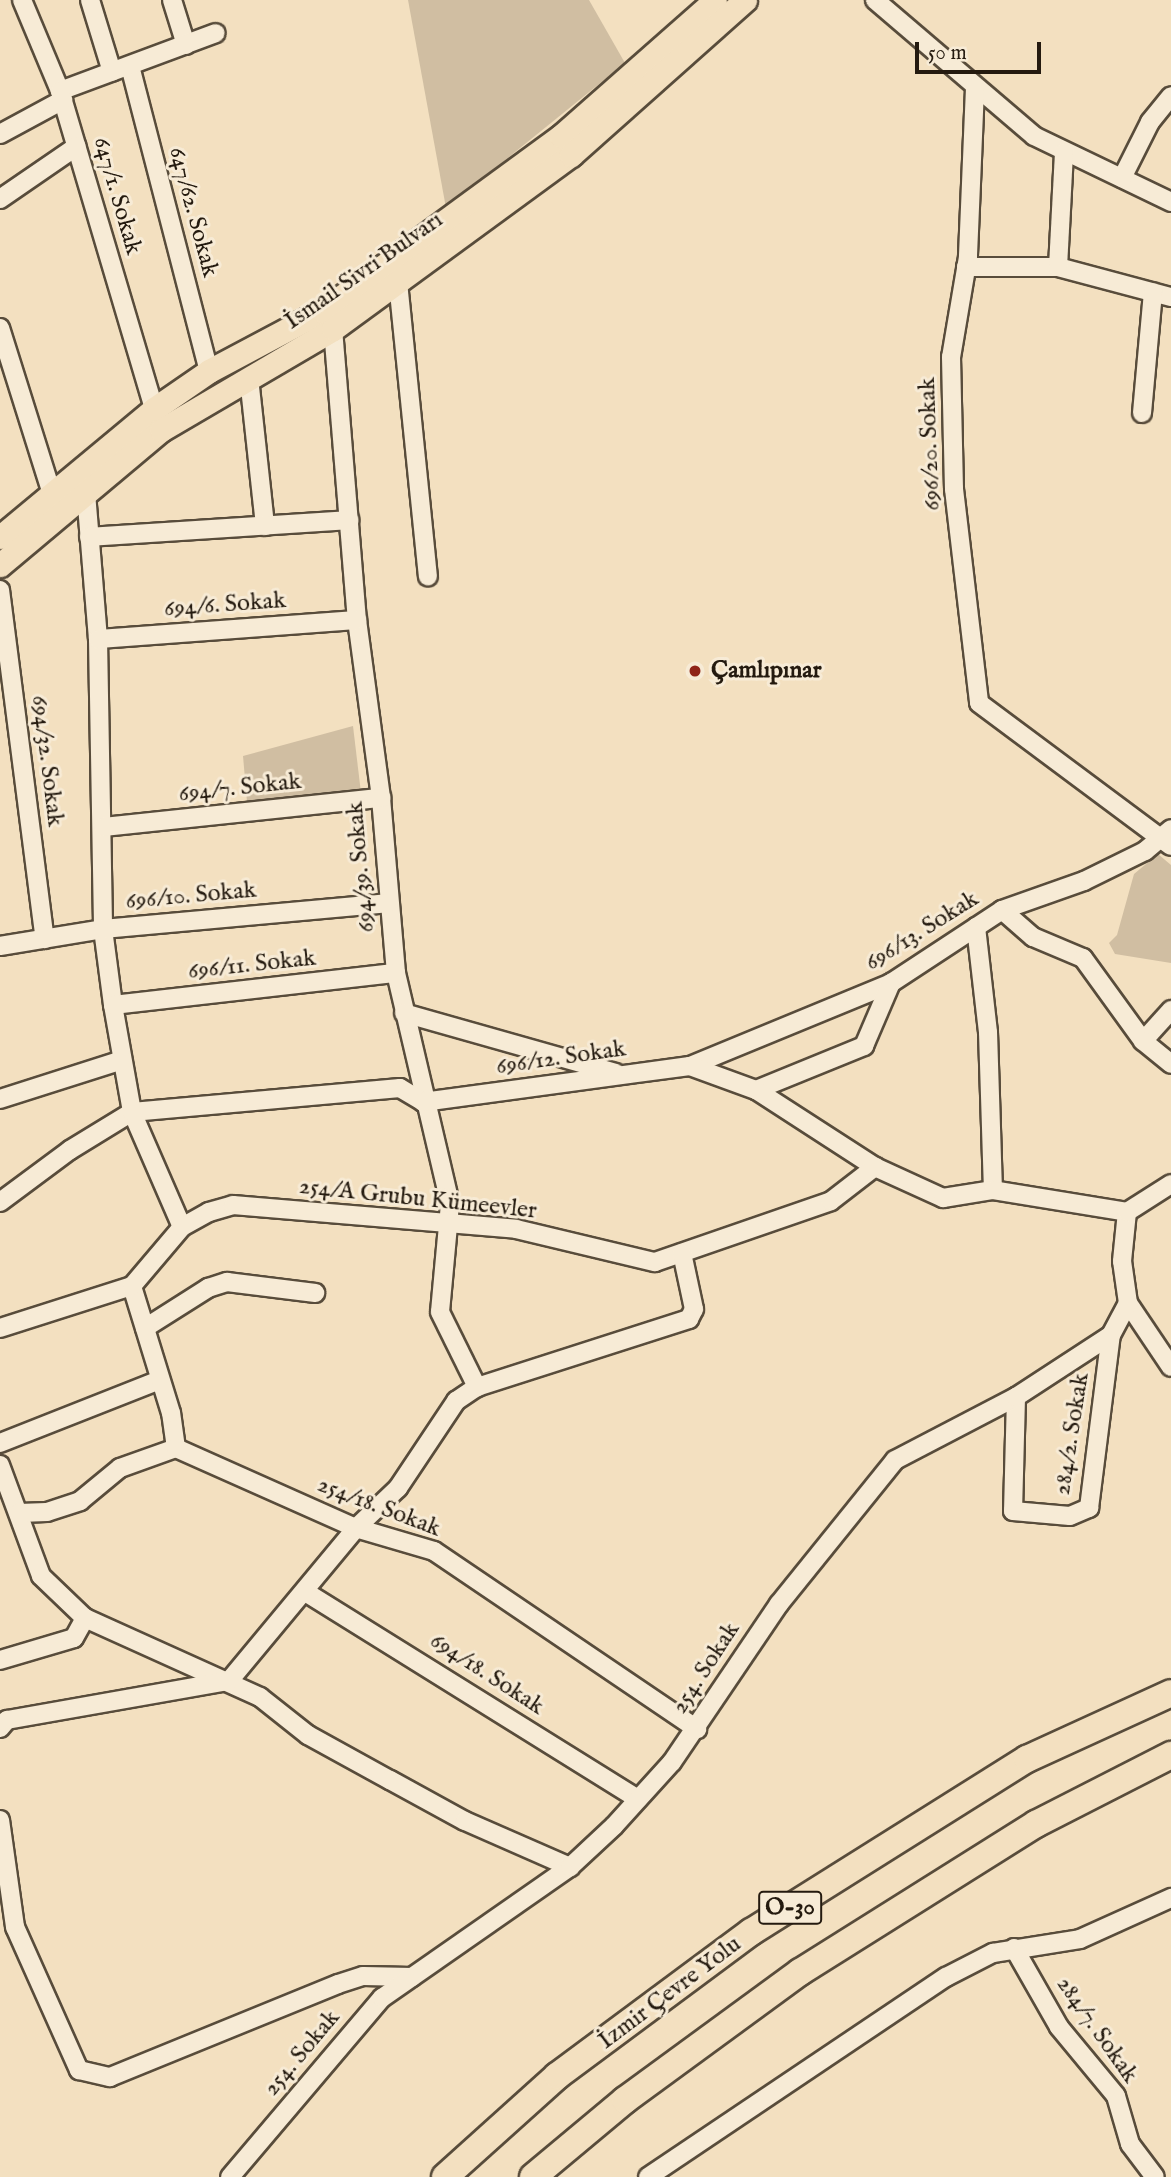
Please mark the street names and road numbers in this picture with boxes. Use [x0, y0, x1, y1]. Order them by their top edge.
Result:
street label: 647/1. Sokak [86, 134, 148, 258]
street label: 647/62. Sokak [162, 144, 224, 280]
street label: İsmail Sivri Bulvarı [279, 206, 449, 336]
street label: 696/20. Sokak [913, 377, 947, 511]
street label: 694/6. Sokak [163, 586, 287, 624]
street label: 694/32. Sokak [25, 694, 69, 828]
street label: 694/7. Sokak [177, 767, 303, 809]
street label: 694/39. Sokak [341, 800, 381, 934]
street label: 696/10. Sokak [124, 876, 258, 916]
street label: 696/13. Sokak [860, 885, 984, 977]
street label: 696/11. Sokak [187, 944, 317, 986]
street label: 696/12. Sokak [494, 1035, 628, 1081]
street label: 254/A Grubu Kümeevler [298, 1172, 538, 1226]
street label: 284/2. Sokak [1048, 1371, 1096, 1497]
street label: 254/18. Sokak [313, 1470, 445, 1544]
street label: 254. Sokak [666, 1617, 746, 1719]
street label: 694/18. Sokak [425, 1626, 549, 1722]
road number: O-30 [757, 1888, 823, 1927]
street label: İzmir Çevre Yolu [593, 1930, 747, 2056]
street label: 284/7. Sokak [1050, 1971, 1144, 2089]
street label: 254. Sokak [258, 2004, 346, 2102]

